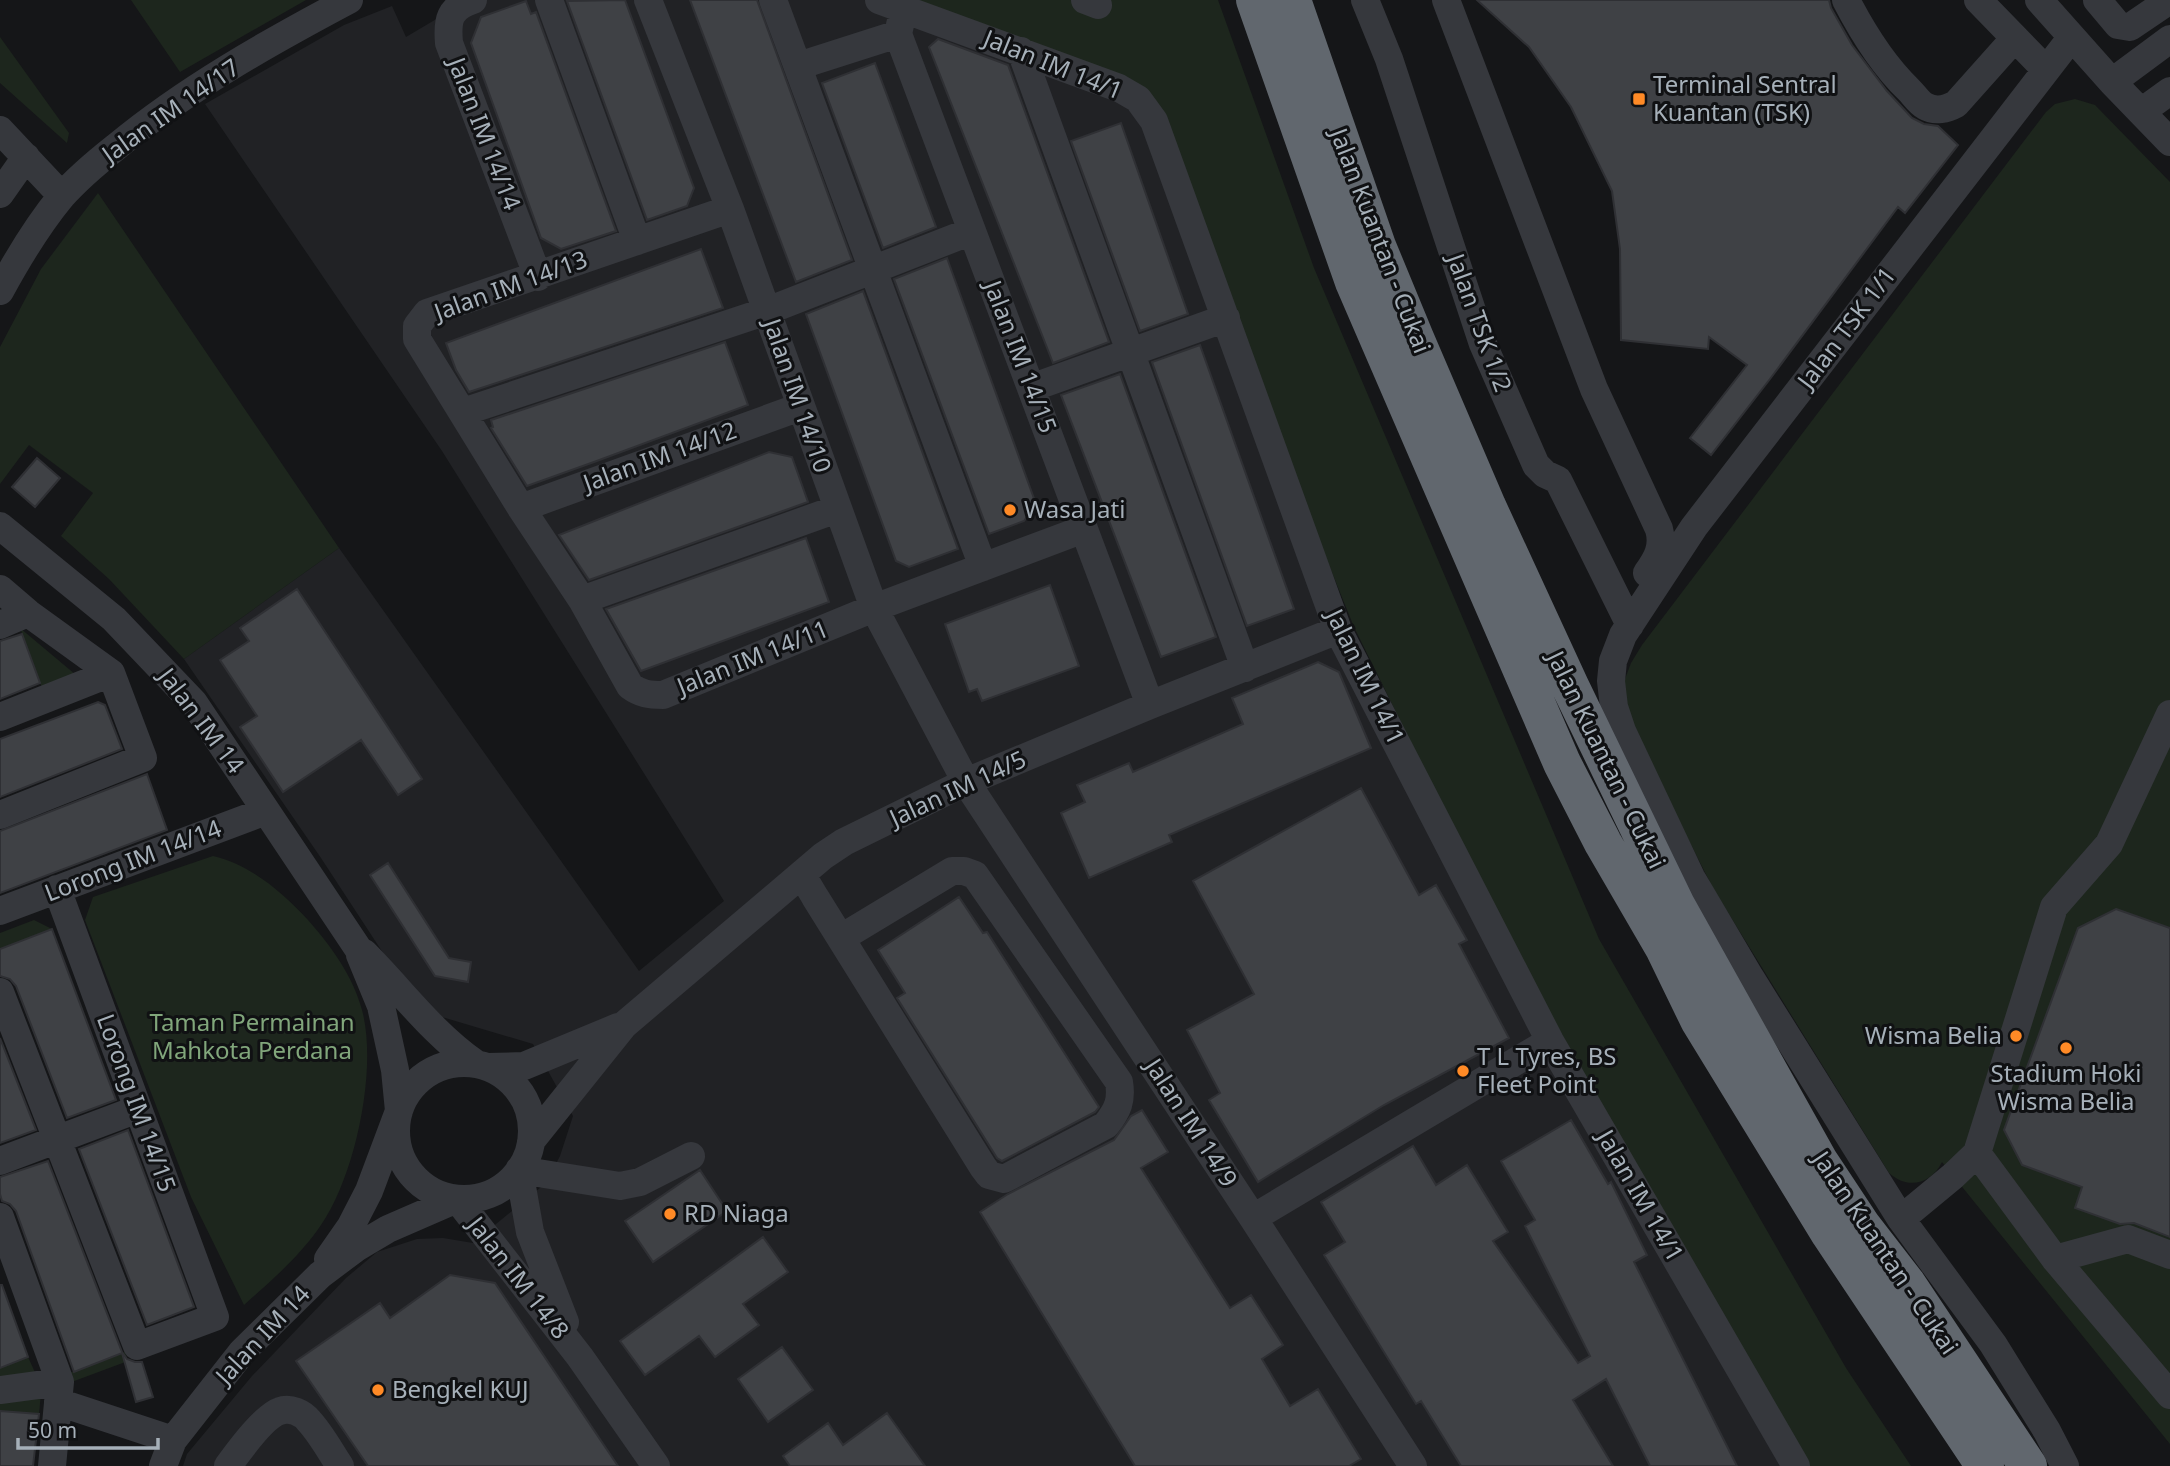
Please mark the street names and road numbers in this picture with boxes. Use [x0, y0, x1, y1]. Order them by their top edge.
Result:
street label: Jalan IM 14/1 [977, 20, 1128, 106]
street label: Jalan IM 14/17 [93, 50, 245, 171]
street label: Jalan IM 14/14 [440, 51, 530, 215]
street label: Jalan Kuantan - Cukai [1323, 121, 1440, 358]
street label: Jalan IM 14/13 [427, 242, 592, 328]
street label: Jalan TSK 1/2 [1439, 247, 1521, 396]
street label: Jalan TSK 1/1 [1788, 259, 1903, 396]
street label: Jalan IM 14/15 [976, 274, 1066, 437]
street label: Jalan IM 14/10 [756, 312, 840, 477]
street label: Jalan IM 14/12 [576, 413, 741, 499]
street label: Jalan IM 14/1 [1318, 601, 1413, 750]
street label: Jalan IM 14/11 [670, 611, 833, 703]
street label: Jalan Kuantan - Cukai [1539, 643, 1674, 874]
street label: Jalan IM 14 [150, 659, 253, 780]
street label: Jalan IM 14/5 [882, 742, 1031, 835]
street label: Lorong IM 14/14 [39, 811, 226, 908]
street label: Lorong IM 14/15 [90, 1009, 185, 1196]
street label: Jalan IM 14/9 [1137, 1050, 1246, 1193]
street label: Jalan IM 14/1 [1589, 1122, 1692, 1267]
street label: Jalan Kuantan - Cukai [1805, 1142, 1967, 1360]
street label: Jalan IM 14/8 [460, 1207, 577, 1345]
street label: Jalan IM 14 [206, 1277, 317, 1392]

